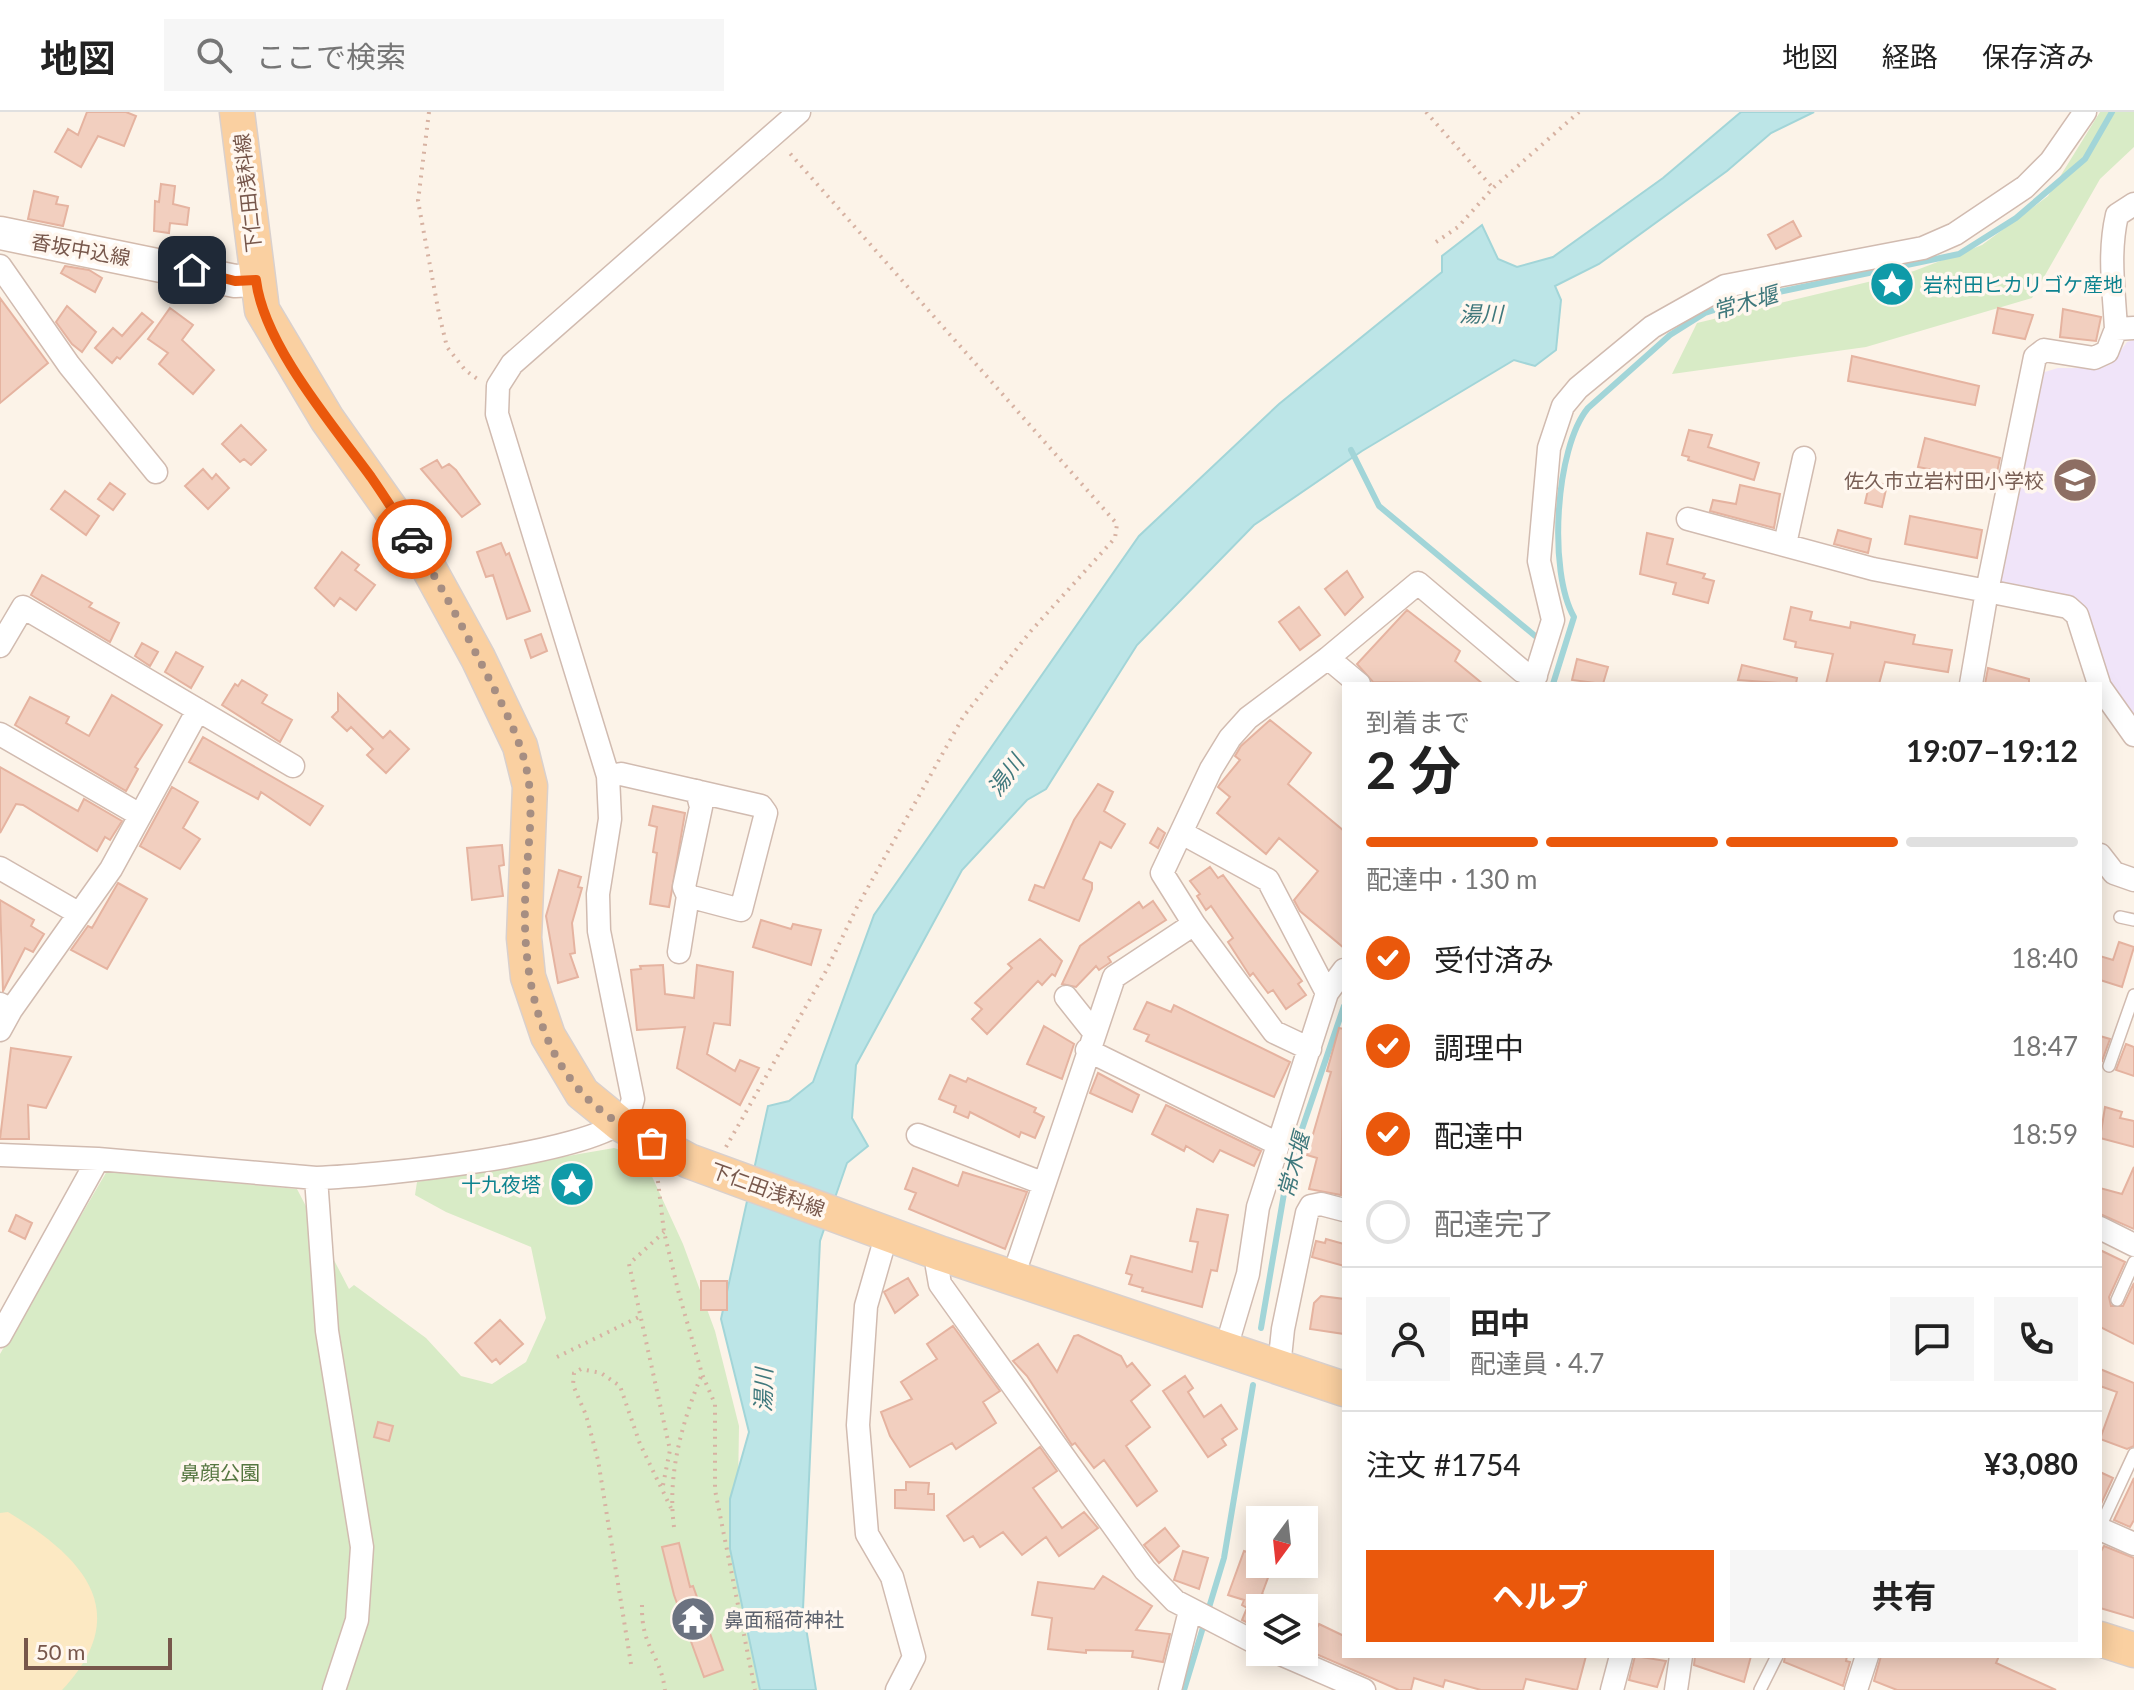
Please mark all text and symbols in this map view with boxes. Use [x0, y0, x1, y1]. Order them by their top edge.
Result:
search box [164, 19, 724, 91]
icon: search [192, 33, 236, 77]
text: 地図 [40, 34, 116, 80]
text: ここで検索 [256, 38, 406, 74]
text: 地図 [1782, 39, 1838, 73]
text: 経路 [1882, 39, 1938, 73]
text: 保存済み [1982, 39, 2094, 73]
street label: 下仁田浅科線 [229, 132, 265, 254]
street label: 香坂中込線 [30, 228, 132, 270]
pin [158, 236, 226, 304]
icon: home [170, 248, 214, 292]
place icon: 岩村田ヒカリゴケ産地 [1868, 260, 1916, 308]
place label: 岩村田ヒカリゴケ産地 [1923, 272, 2123, 296]
water label: 常木堰 [1710, 279, 1784, 324]
water label: 湯川 [1459, 300, 1505, 327]
school or university icon: 佐久市立岩村田小学校 [2051, 456, 2099, 504]
place label: 佐久市立岩村田小学校 [1844, 468, 2044, 492]
courier [372, 499, 452, 579]
icon: car [390, 517, 434, 561]
text: 到着まで [1366, 706, 1470, 738]
text: 19:07–19:12 [1906, 732, 2078, 768]
text: 2 分 [1366, 738, 1461, 800]
water label: 湯川 [981, 748, 1030, 801]
text: 配達中 · 130 m [1366, 863, 1537, 895]
icon: check [1366, 936, 1410, 980]
text: 受付済み [1434, 941, 1554, 977]
text: 18:40 [2011, 942, 2078, 974]
icon: check [1366, 1024, 1410, 1068]
text: 調理中 [1434, 1029, 1524, 1065]
text: 18:47 [2011, 1030, 2078, 1062]
pin [618, 1109, 686, 1177]
icon: check [1366, 1112, 1410, 1156]
text: 配達中 [1434, 1117, 1524, 1153]
text: 18:59 [2011, 1118, 2078, 1150]
icon: bag [630, 1121, 674, 1165]
water label: 常木堰 [1271, 1126, 1316, 1200]
street label: 下仁田浅科線 [708, 1157, 828, 1221]
place icon: 十九夜塔 [548, 1160, 596, 1208]
place label: 十九夜塔 [461, 1172, 541, 1196]
text: 配達完了 [1434, 1205, 1554, 1241]
button: person [1366, 1297, 1450, 1381]
button: chat [1890, 1297, 1974, 1381]
button: phone [1994, 1297, 2078, 1381]
text: 田中 [1470, 1304, 1530, 1340]
text: 配達員 · 4.7 [1470, 1347, 1604, 1379]
water label: 湯川 [749, 1366, 777, 1412]
text: ¥3,080 [1984, 1445, 2078, 1481]
text: 注文 #1754 [1366, 1446, 1521, 1482]
park label: 鼻顔公園 [180, 1460, 260, 1484]
north arrow [1246, 1506, 1318, 1578]
map controls [1246, 1506, 1318, 1666]
button: ヘルプ [1366, 1550, 1714, 1642]
button: 共有 [1730, 1550, 2078, 1642]
button: layers [1246, 1594, 1318, 1666]
temple icon: 鼻面稲荷神社 [669, 1595, 717, 1643]
place label: 鼻面稲荷神社 [724, 1607, 844, 1631]
scale bar [24, 1634, 172, 1670]
text: 50 m [36, 1638, 85, 1665]

